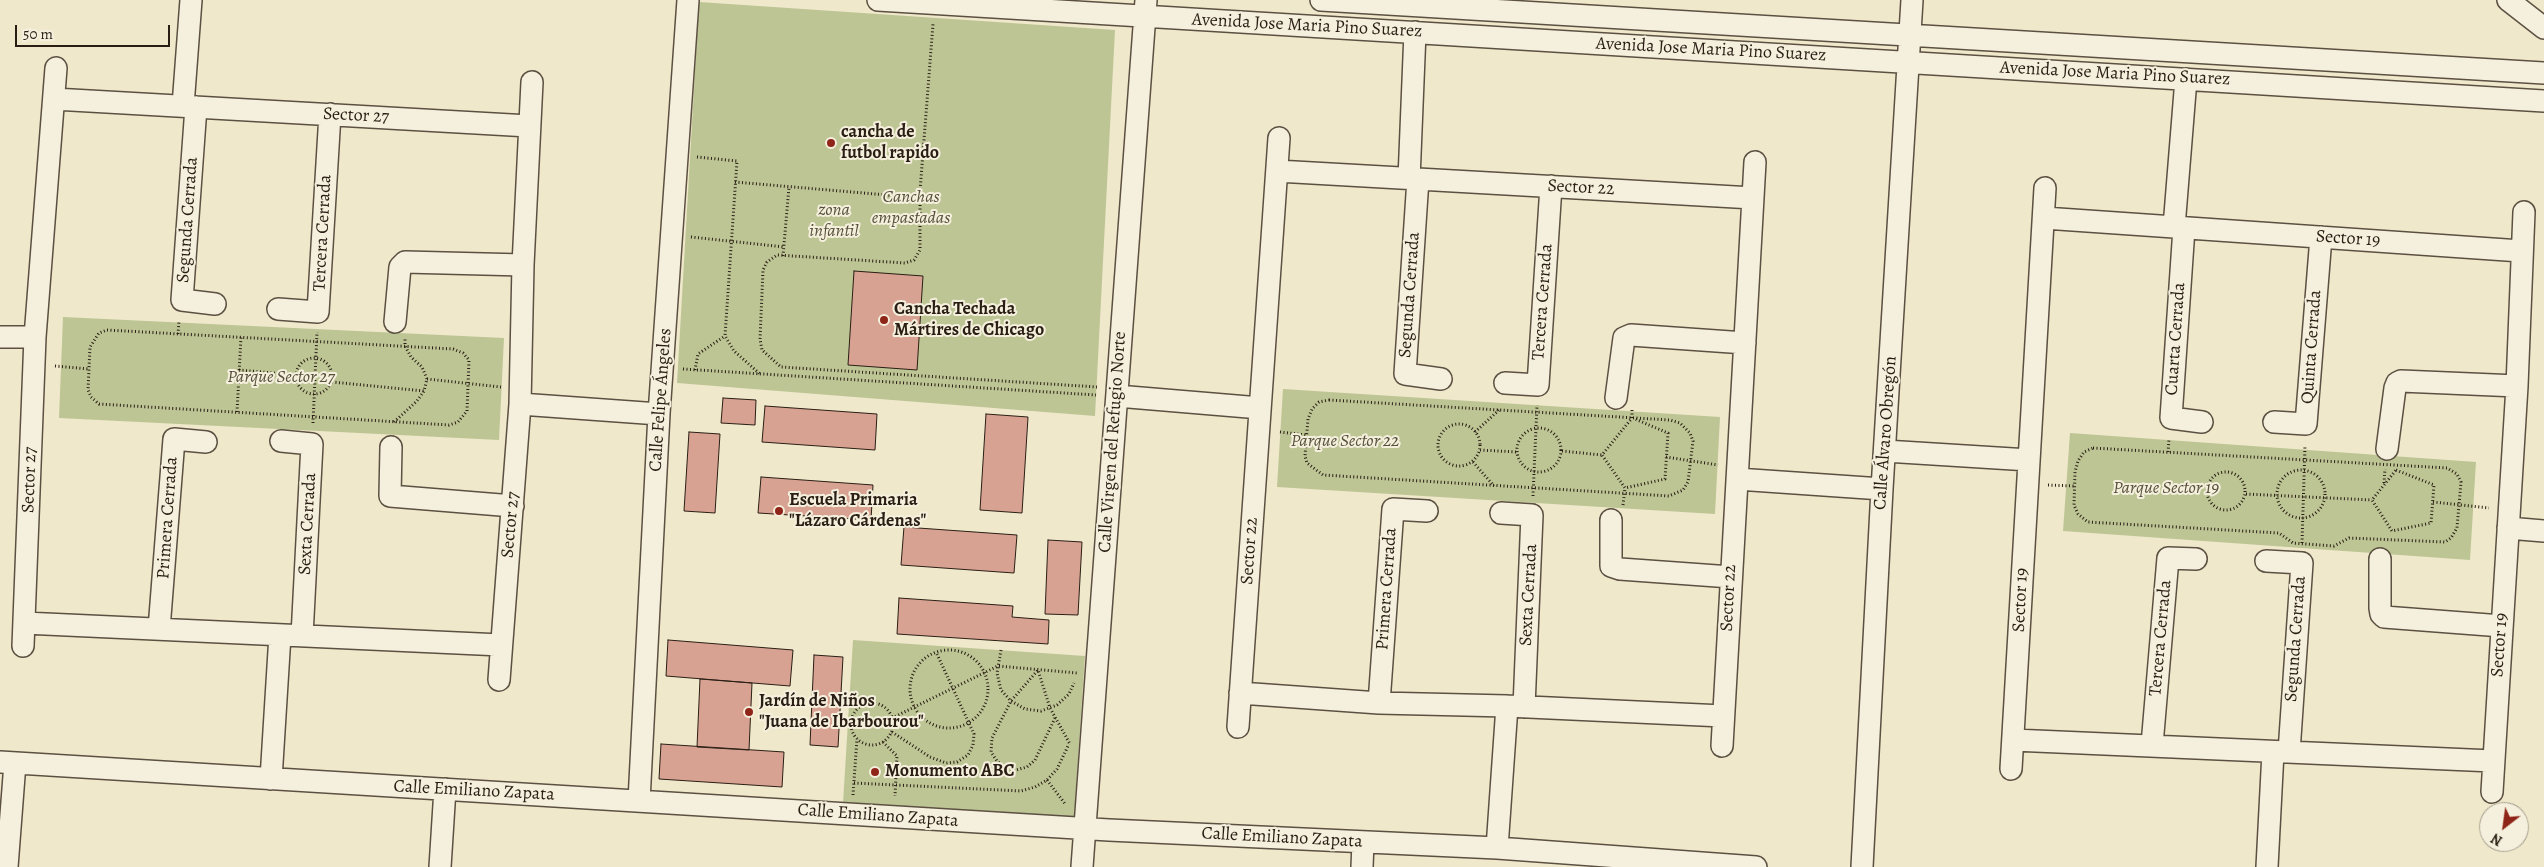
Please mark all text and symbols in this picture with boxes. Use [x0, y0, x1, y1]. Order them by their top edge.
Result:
street label: Avenida Jose Maria Pino Suarez [1191, 9, 1423, 43]
scale bar [18, 15, 172, 47]
text: 50 m [23, 24, 53, 44]
street label: Avenida Jose Maria Pino Suarez [1595, 33, 1827, 67]
street label: Avenida Jose Maria Pino Suarez [1999, 57, 2231, 91]
street label: Sector 27 [322, 103, 390, 129]
place label: cancha de futbol rapido [841, 122, 939, 164]
marker: cancha de futbol rapido [825, 137, 837, 149]
street label: Segunda Cerrada [173, 156, 203, 284]
street label: Tercera Cerrada [309, 174, 337, 292]
street label: Sector 22 [1547, 175, 1615, 201]
park label: Canchas empastadas [872, 187, 950, 230]
park label: zona infantil [809, 200, 859, 242]
street label: Sector 19 [2315, 226, 2381, 252]
street label: Segunda Cerrada [1395, 231, 1425, 359]
street label: Tercera Cerrada [1528, 243, 1558, 361]
street label: Cuarta Cerrada [2161, 282, 2191, 396]
street label: Quinta Cerrada [2297, 289, 2327, 405]
place label: Cancha Techada Mártires de Chicago [894, 299, 1044, 342]
marker: Cancha Techada Mártires de Chicago [878, 314, 890, 326]
street label: Calle Felipe Ángeles [645, 327, 677, 473]
street label: Calle Virgen del Refugio Norte [1094, 331, 1132, 553]
street label: Calle Álvaro Obregón [1870, 355, 1902, 511]
park label: Parque Sector 27 [227, 367, 335, 389]
park label: Parque Sector 22 [1291, 431, 1399, 453]
street label: Sector 27 [18, 446, 42, 514]
street label: Primera Cerrada [153, 456, 183, 580]
street label: Sexta Cerrada [295, 472, 321, 576]
park label: Parque Sector 19 [2113, 478, 2219, 500]
place label: Escuela Primaria "Lázaro Cárdenas" [789, 490, 926, 532]
street label: Sector 27 [497, 491, 525, 559]
marker: Escuela Primaria "Lázaro Cárdenas" [773, 505, 785, 517]
street label: Sector 22 [1237, 517, 1263, 585]
street label: Primera Cerrada [1372, 527, 1402, 651]
street label: Sexta Cerrada [1516, 543, 1542, 647]
street label: Sector 22 [1716, 564, 1742, 632]
street label: Sector 19 [2009, 567, 2033, 633]
street label: Segunda Cerrada [2281, 575, 2311, 703]
street label: Tercera Cerrada [2145, 579, 2177, 697]
street label: Sector 19 [2487, 612, 2513, 678]
place label: Jardín de Niños "Juana de Ibarbourou" [759, 691, 924, 734]
marker: Jardín de Niños "Juana de Ibarbourou" [743, 706, 755, 718]
place label: Monumento ABC [885, 761, 1015, 783]
marker: Monumento ABC [869, 766, 881, 778]
street label: Calle Emiliano Zapata [393, 776, 555, 806]
street label: Calle Emiliano Zapata [797, 800, 959, 832]
north arrow [2479, 802, 2529, 852]
street label: Calle Emiliano Zapata [1201, 823, 1363, 853]
text: N [2488, 829, 2506, 850]

